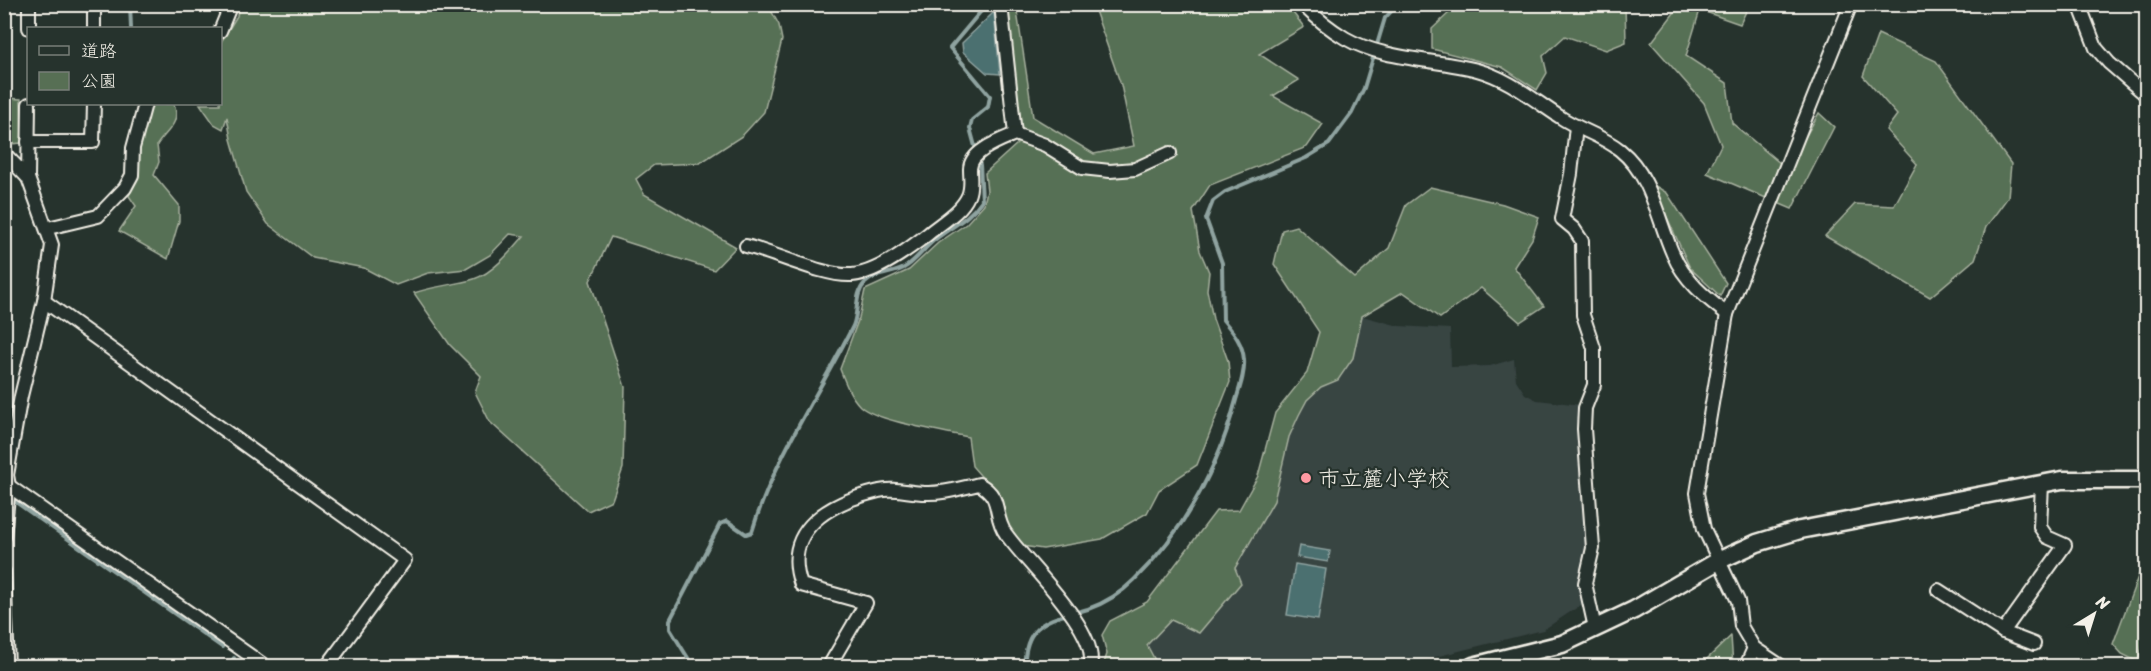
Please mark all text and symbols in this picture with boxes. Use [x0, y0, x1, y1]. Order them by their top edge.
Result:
legend [27, 27, 222, 105]
text: 道路 [81, 35, 117, 67]
text: 公園 [81, 65, 117, 97]
place label: 市立麓小学校 [1318, 459, 1450, 498]
marker: 市立麓小学校 [1299, 471, 1313, 485]
north arrow [2064, 584, 2124, 644]
text: N [2089, 587, 2117, 618]

